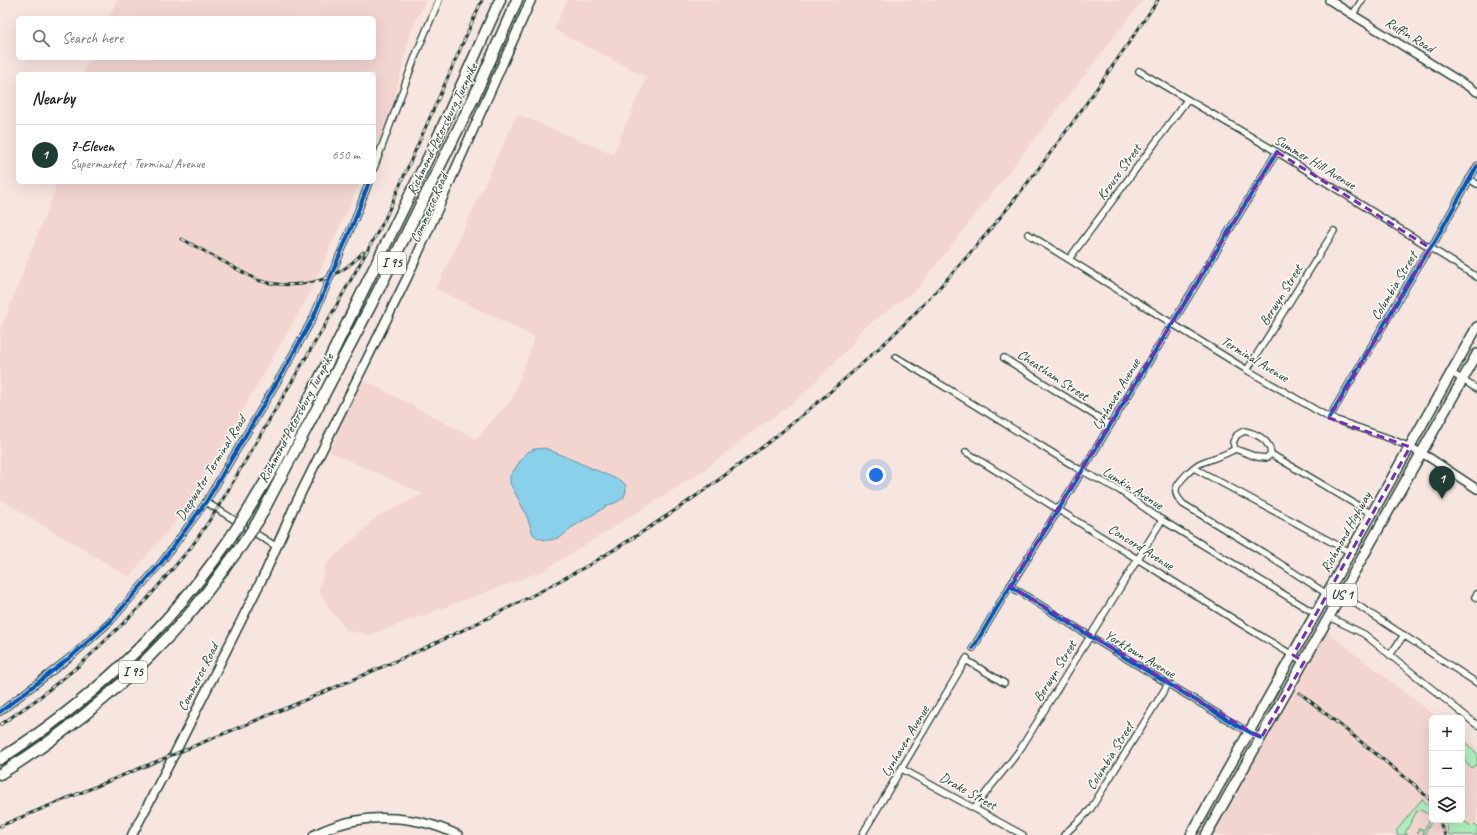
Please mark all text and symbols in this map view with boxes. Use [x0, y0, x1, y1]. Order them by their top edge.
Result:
street label: Ruffin Road [1382, 13, 1440, 58]
search box [16, 16, 376, 60]
icon: search [30, 27, 52, 49]
text: Search here [62, 29, 123, 48]
street label: Richmond-Petersburg Turnpike [403, 59, 482, 198]
text: Nearby [32, 88, 75, 109]
street label: Summer Hill Avenue [1271, 131, 1360, 194]
text: 7-Eleven [70, 137, 114, 156]
street label: Krouse Street [1093, 140, 1146, 203]
text: 1 [42, 147, 48, 163]
text: 650 m [332, 147, 360, 163]
text: Supermarket · Terminal Avenue [70, 156, 205, 172]
street label: Commerce Road [406, 169, 453, 245]
street label: Columbia Street [1367, 247, 1422, 323]
road number: I 95 [378, 252, 406, 274]
street label: Berwyn Street [1256, 260, 1307, 329]
street label: Terminal Avenue [1218, 332, 1293, 387]
street label: Cheatham Street [1014, 346, 1093, 405]
street label: Richmond-Petersburg Turnpike [255, 349, 338, 486]
street label: Lynhaven Avenue [1088, 354, 1145, 433]
street label: Deepwater Terminal Road [172, 410, 251, 524]
street label: Lumkin Avenue [1100, 463, 1168, 514]
your location [866, 465, 886, 485]
pin: 1 [1429, 466, 1455, 499]
street label: Richmond Highway [1317, 488, 1376, 575]
street label: Concord Avenue [1105, 520, 1178, 575]
road number: US 1 [1327, 584, 1357, 606]
street label: Yorktown Avenue [1101, 626, 1180, 683]
street label: Berwyn Street [1030, 636, 1081, 705]
street label: Commerce Road [174, 638, 223, 714]
road number: I 95 [119, 661, 147, 683]
street label: Lynhaven Avenue [877, 701, 934, 780]
map controls [1429, 715, 1465, 823]
button: + [1429, 715, 1465, 751]
street label: Columbia Street [1083, 717, 1139, 793]
button: − [1429, 751, 1465, 787]
street label: Drake Street [937, 768, 1001, 814]
button: layers [1429, 787, 1465, 823]

